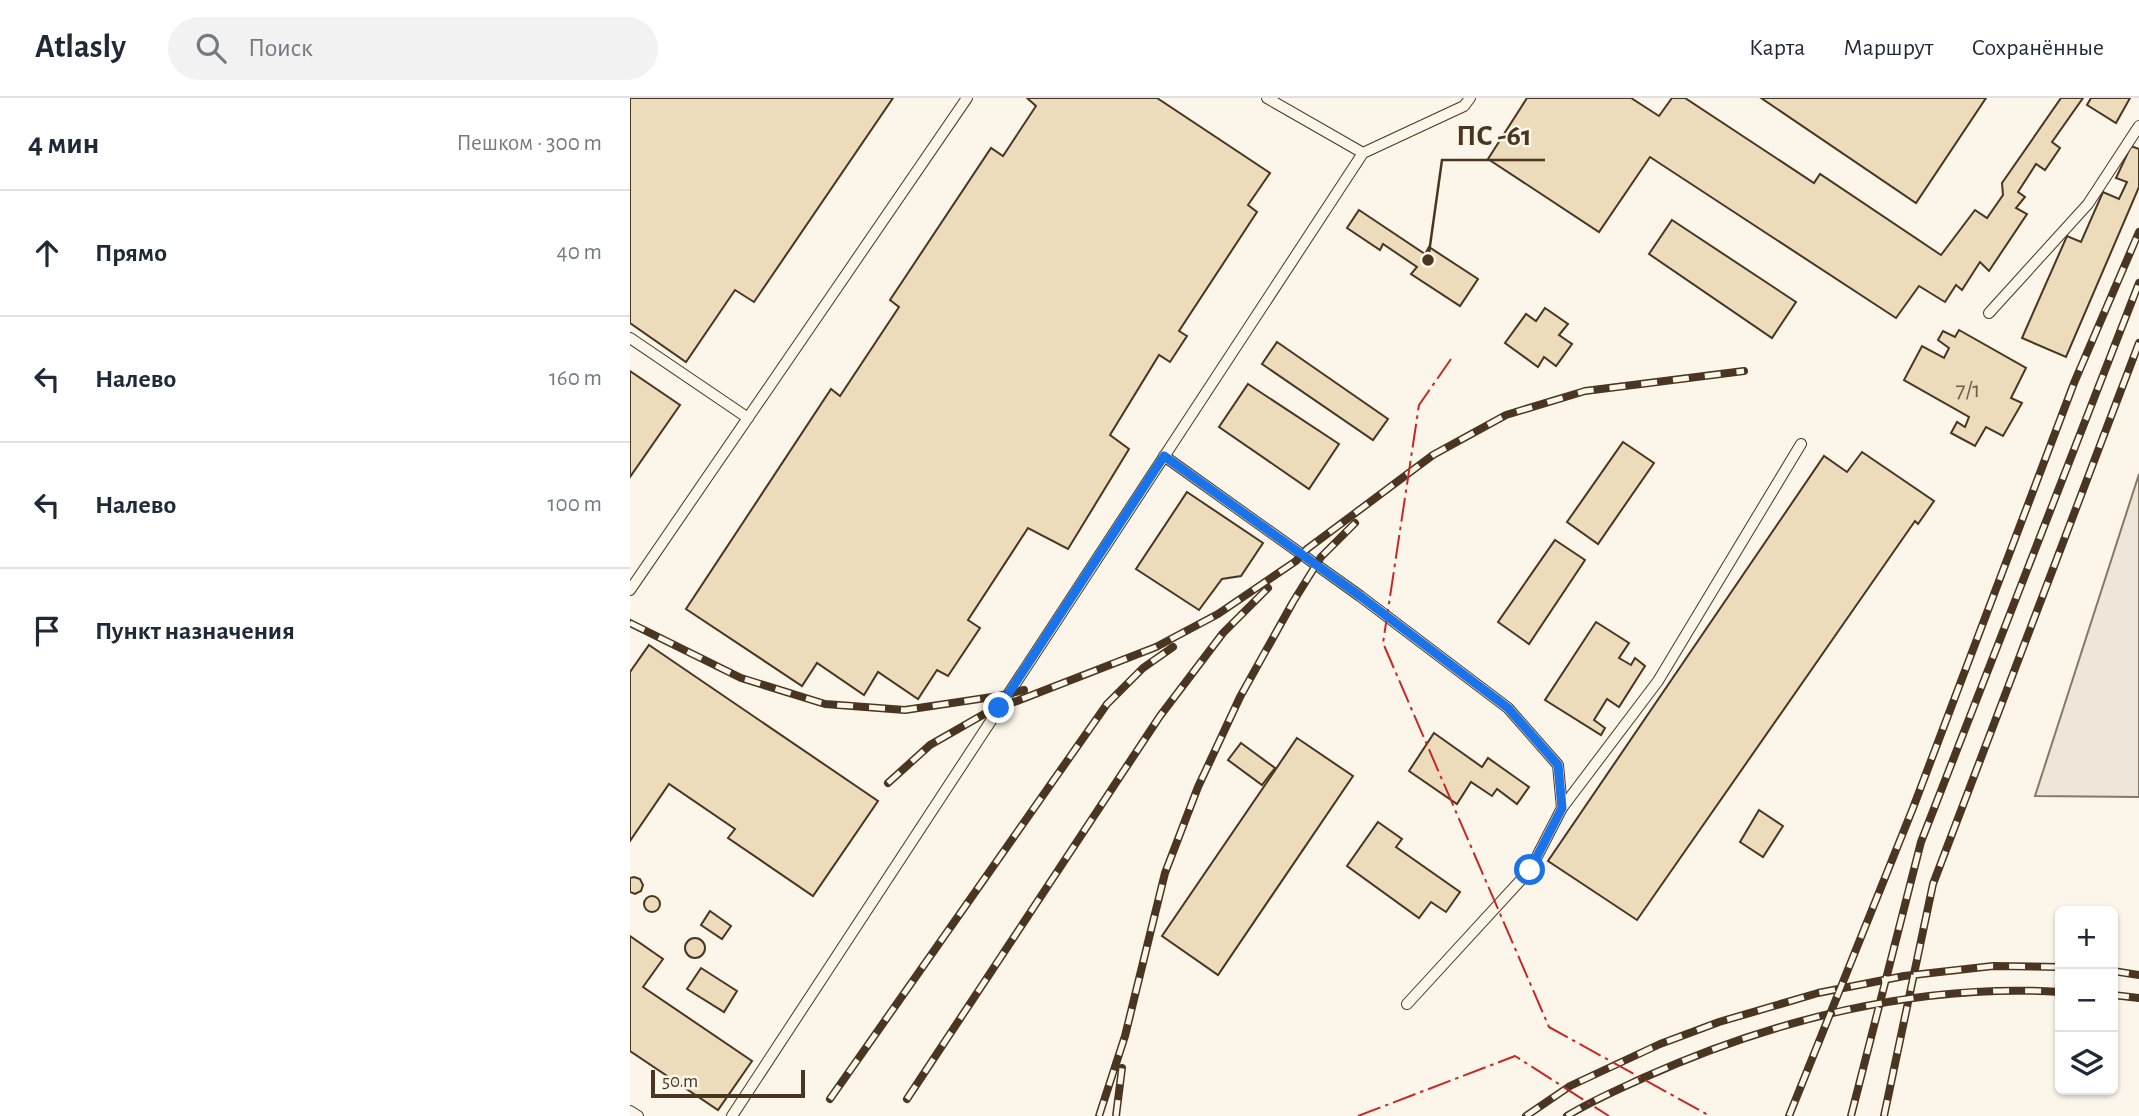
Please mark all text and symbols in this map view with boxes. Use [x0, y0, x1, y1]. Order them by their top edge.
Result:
search box [168, 17, 658, 80]
icon: search [192, 29, 230, 67]
text: Atlasly [35, 31, 126, 64]
text: Поиск [248, 35, 313, 61]
text: Карта [1749, 36, 1805, 60]
text: Маршрут [1843, 36, 1933, 60]
text: Сохранённые [1971, 36, 2104, 60]
callout: ПС -61 [1442, 109, 1545, 160]
text: ПС -61 [1456, 121, 1532, 151]
text: 4 мин [28, 129, 99, 159]
text: Пешком · 300 m [457, 132, 602, 155]
icon: ahead [28, 234, 66, 272]
text: Прямо [95, 240, 167, 266]
text: 40 m [557, 241, 602, 264]
icon: left [28, 360, 66, 398]
text: Налево [95, 366, 176, 392]
text: 160 m [549, 367, 602, 390]
house number: 7/1 [1955, 378, 1981, 402]
icon: left [28, 486, 66, 524]
text: Налево [95, 492, 176, 518]
text: 100 m [548, 493, 602, 516]
icon: arrive [28, 612, 66, 650]
text: Пункт назначения [95, 618, 295, 644]
route end [983, 692, 1014, 723]
route start [1514, 854, 1545, 885]
map controls [2055, 906, 2118, 1095]
button: + [2055, 906, 2118, 969]
button: − [2055, 969, 2118, 1032]
button: layers [2055, 1032, 2118, 1095]
scale bar [651, 1067, 805, 1099]
text: 50 m [662, 1072, 698, 1091]

